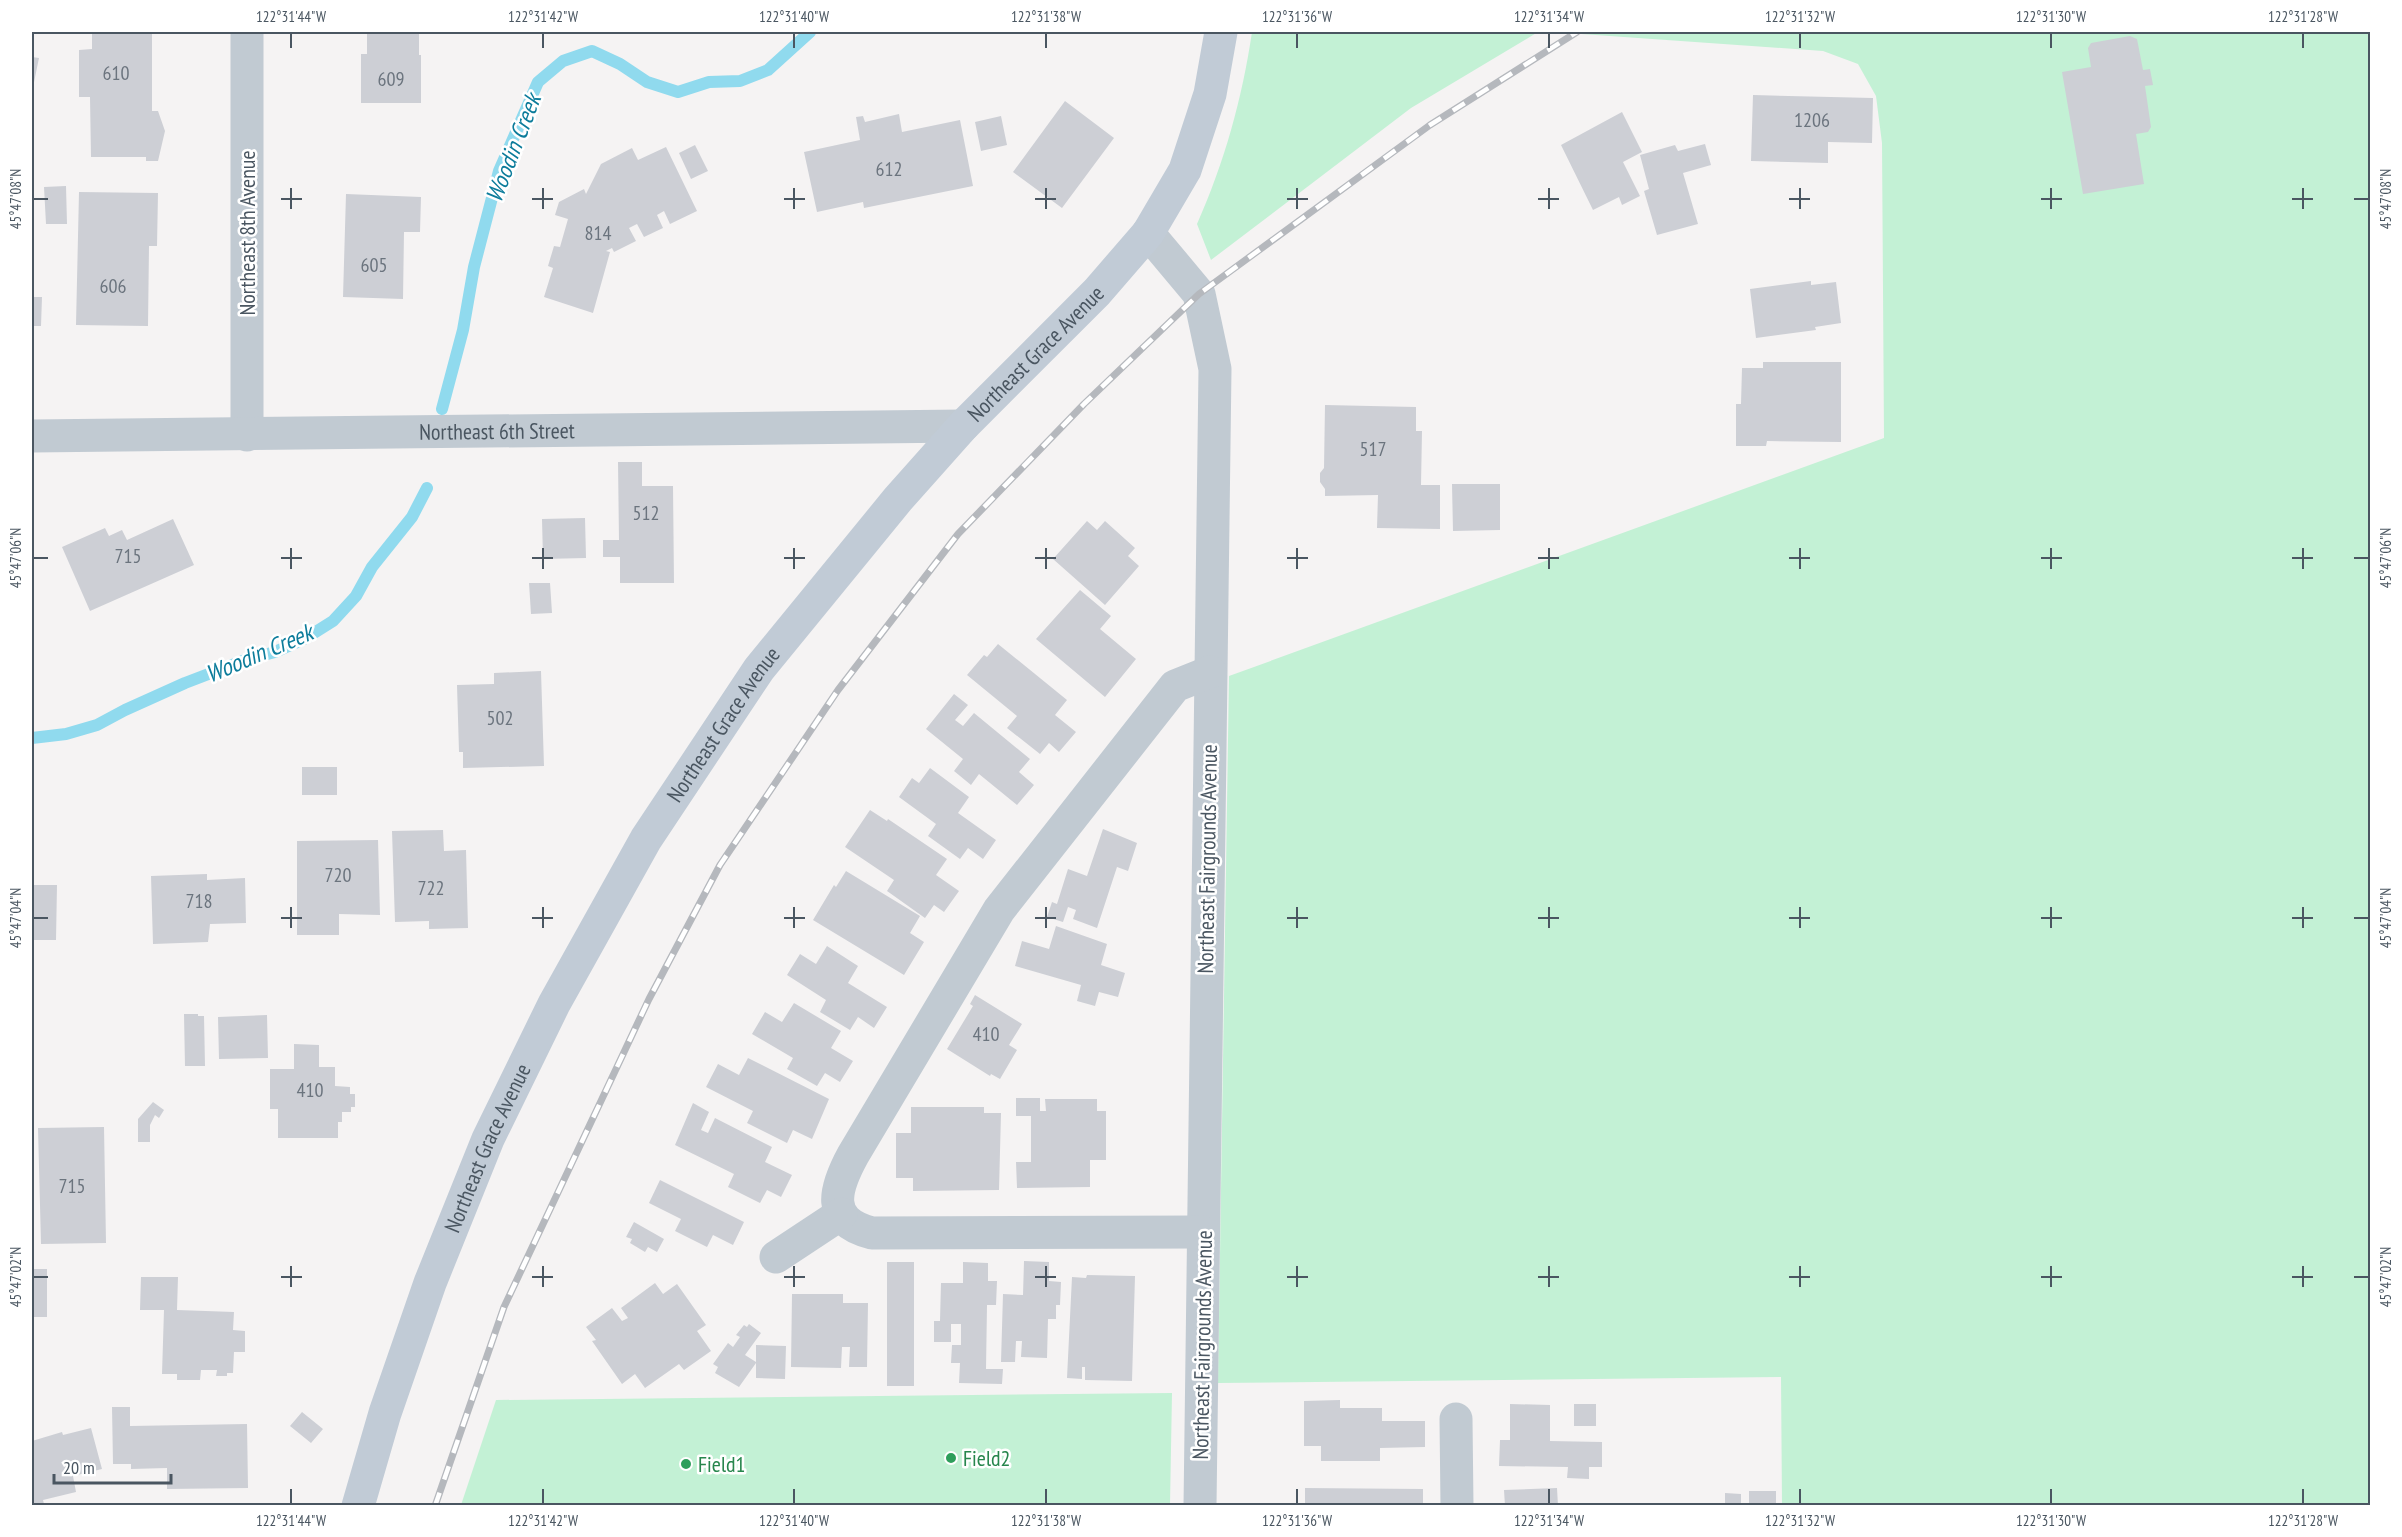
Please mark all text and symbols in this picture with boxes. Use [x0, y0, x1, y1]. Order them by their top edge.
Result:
text: 122°31'44"W [256, 7, 326, 26]
text: 122°31'42"W [508, 7, 578, 26]
text: 122°31'40"W [759, 7, 829, 26]
text: 122°31'38"W [1011, 7, 1081, 26]
text: 122°31'36"W [1262, 7, 1332, 26]
text: 122°31'34"W [1514, 7, 1584, 26]
text: 122°31'32"W [1765, 7, 1835, 26]
text: 122°31'30"W [2016, 7, 2086, 26]
text: 122°31'28"W [2268, 7, 2338, 26]
house number: 610 [103, 60, 130, 86]
house number: 609 [378, 66, 405, 92]
water label: Woodin Creek [478, 87, 549, 207]
house number: 1206 [1794, 107, 1830, 133]
street label: Northeast 8th Avenue [233, 150, 261, 316]
house number: 612 [876, 156, 903, 182]
text: 45°47'08"N [6, 169, 25, 229]
text: 45°47'08"N [2376, 169, 2395, 229]
house number: 814 [585, 220, 612, 246]
house number: 605 [361, 252, 388, 278]
house number: 606 [100, 273, 127, 299]
street label: Northeast Grace Avenue [961, 279, 1110, 428]
street label: Northeast 6th Street [419, 416, 575, 446]
house number: 517 [1360, 436, 1387, 462]
house number: 512 [633, 500, 660, 526]
text: 45°47'06"N [6, 528, 25, 588]
text: 45°47'06"N [2376, 528, 2395, 588]
house number: 715 [115, 543, 142, 569]
water label: Woodin Creek [201, 616, 320, 689]
street label: Northeast Grace Avenue [661, 641, 786, 807]
house number: 502 [487, 705, 514, 731]
street label: Northeast Fairgrounds Avenue [1191, 744, 1223, 974]
house number: 720 [325, 862, 352, 888]
house number: 722 [418, 875, 445, 901]
text: 45°47'04"N [6, 888, 25, 948]
house number: 718 [186, 888, 213, 914]
text: 45°47'04"N [2376, 888, 2395, 948]
house number: 410 [973, 1021, 1000, 1047]
street label: Northeast Grace Avenue [438, 1059, 537, 1237]
house number: 410 [297, 1077, 324, 1103]
house number: 715 [59, 1173, 86, 1199]
street label: Northeast Fairgrounds Avenue [1186, 1230, 1218, 1460]
text: 45°47'02"N [6, 1247, 25, 1307]
text: 45°47'02"N [2376, 1247, 2395, 1307]
place label: Field2 [963, 1444, 1011, 1472]
scale bar [54, 1447, 171, 1485]
place label: Field1 [698, 1450, 746, 1478]
marker: Field2 [944, 1451, 958, 1465]
text: 20 m [63, 1456, 95, 1479]
marker: Field1 [679, 1457, 693, 1471]
text: 122°31'44"W [256, 1511, 326, 1530]
text: 122°31'42"W [508, 1511, 578, 1530]
text: 122°31'40"W [759, 1511, 829, 1530]
text: 122°31'38"W [1011, 1511, 1081, 1530]
text: 122°31'36"W [1262, 1511, 1332, 1530]
text: 122°31'34"W [1514, 1511, 1584, 1530]
text: 122°31'32"W [1765, 1511, 1835, 1530]
text: 122°31'30"W [2016, 1511, 2086, 1530]
text: 122°31'28"W [2268, 1511, 2338, 1530]

